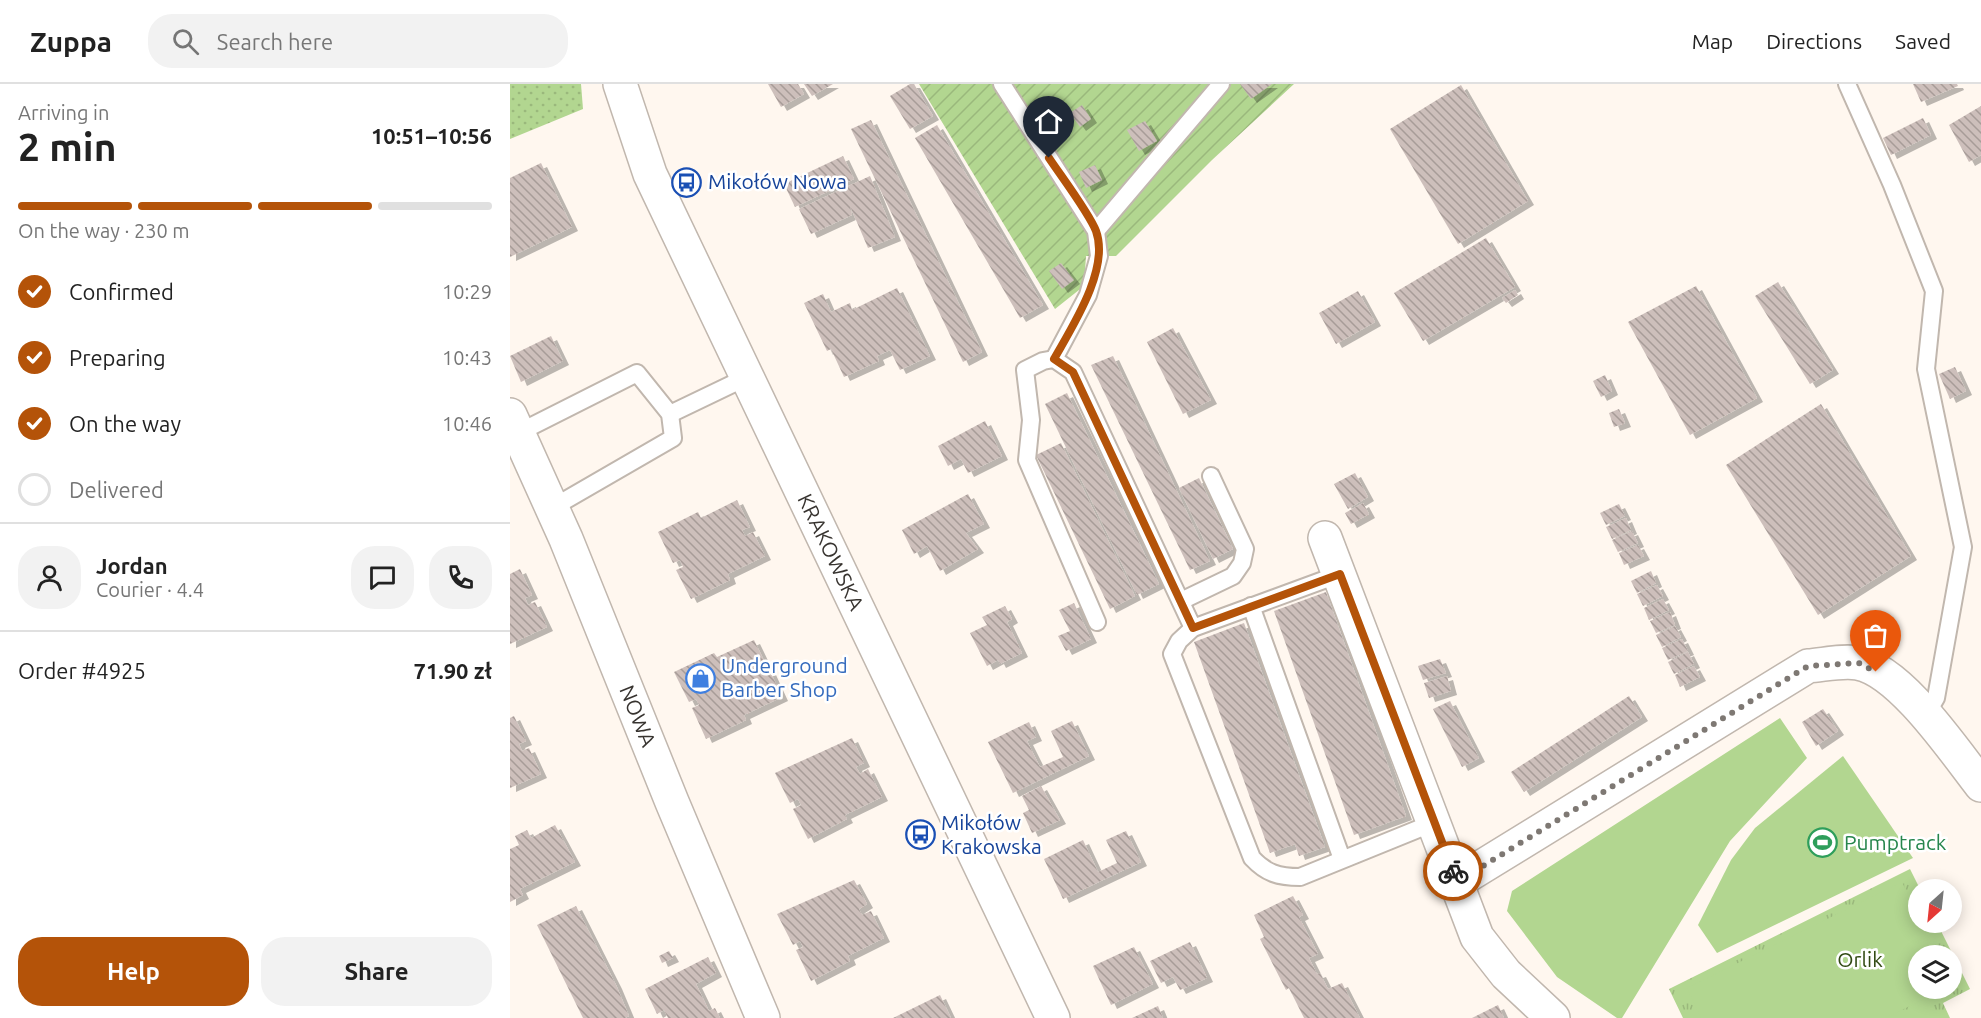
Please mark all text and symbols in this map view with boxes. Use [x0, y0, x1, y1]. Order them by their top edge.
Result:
search box [148, 14, 568, 68]
icon: search [169, 25, 202, 58]
text: Zuppa [30, 26, 112, 57]
text: Search here [217, 29, 333, 54]
text: Map [1692, 29, 1733, 53]
text: Directions [1766, 29, 1862, 53]
text: Saved [1895, 29, 1951, 53]
pin [1023, 96, 1074, 158]
text: Arriving in [18, 101, 109, 124]
icon: home [1032, 105, 1065, 138]
text: 10:51–10:56 [371, 123, 492, 148]
text: 2 min [18, 125, 117, 168]
bus stop icon: Mikołów Nowa [671, 166, 703, 198]
place label: Mikołów Nowa [708, 169, 847, 193]
text: On the way · 230 m [18, 219, 190, 242]
icon: check [18, 275, 51, 308]
text: Confirmed [69, 279, 174, 304]
text: 10:29 [442, 280, 492, 303]
icon: check [18, 341, 51, 374]
text: Preparing [69, 345, 166, 370]
text: 10:43 [442, 346, 492, 369]
icon: check [18, 407, 51, 440]
text: On the way [69, 411, 181, 436]
text: 10:46 [442, 412, 492, 435]
text: Delivered [69, 477, 164, 502]
street label: KRAKOWSKA [793, 490, 870, 614]
button: person [18, 546, 81, 609]
button: chat [351, 546, 414, 609]
button: phone [429, 546, 492, 609]
text: Jordan [96, 553, 168, 578]
text: Courier · 4.4 [96, 578, 204, 601]
pin [1850, 610, 1901, 672]
icon: bag [1859, 619, 1892, 652]
place label: Underground Barber Shop [721, 653, 848, 701]
text: Order #4925 [18, 658, 146, 683]
text: 71.90 zł [413, 658, 492, 683]
shop icon: Underground Barber Shop [684, 662, 716, 694]
street label: NOWA [615, 682, 662, 750]
place label: Mikołów Krakowska [941, 810, 1042, 858]
bus stop icon: Mikołów Krakowska [904, 819, 936, 851]
sports icon: Pumptrack [1807, 827, 1839, 859]
place label: Pumptrack [1844, 830, 1947, 854]
courier [1423, 841, 1483, 901]
icon: bike [1437, 855, 1470, 888]
north arrow [1908, 879, 1962, 933]
map controls [1908, 879, 1962, 999]
button: Help [18, 937, 249, 1006]
button: Share [261, 937, 492, 1006]
button: layers [1908, 945, 1962, 999]
park label: Orlik [1837, 947, 1883, 971]

